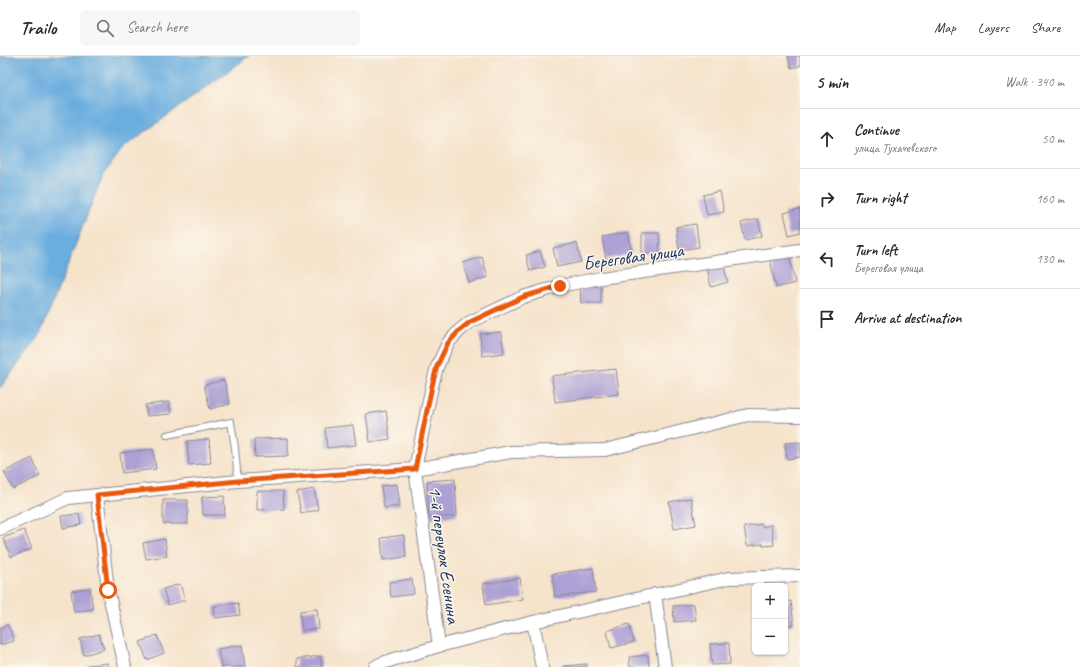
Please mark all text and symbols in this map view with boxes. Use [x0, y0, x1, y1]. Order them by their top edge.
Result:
search box [80, 10, 360, 46]
text: Trailo [20, 16, 56, 40]
icon: search [94, 17, 116, 39]
text: Search here [126, 18, 188, 37]
text: Map [934, 19, 956, 36]
text: Layers [978, 19, 1009, 36]
text: Share [1031, 19, 1060, 36]
text: 5 min [816, 72, 848, 93]
text: Walk · 340 m [1005, 74, 1064, 90]
text: Continue [854, 121, 899, 140]
icon: ahead [816, 128, 838, 150]
text: 50 m [1042, 131, 1064, 147]
text: улица Тухачевского [854, 140, 936, 156]
icon: right [816, 188, 838, 210]
text: Turn right [854, 189, 907, 208]
text: 160 m [1036, 191, 1064, 207]
street label: Береговая улица [581, 238, 686, 276]
text: Turn left [854, 241, 897, 260]
icon: left [816, 248, 838, 270]
text: 130 m [1036, 251, 1064, 267]
text: Береговая улица [854, 260, 923, 276]
route end [551, 277, 569, 295]
icon: arrive [816, 308, 838, 330]
text: Arrive at destination [854, 309, 961, 328]
street label: 1-й переулок Есенина [422, 485, 466, 627]
route start [99, 581, 117, 599]
map controls [752, 583, 788, 655]
button: + [752, 583, 788, 619]
button: − [752, 619, 788, 655]

